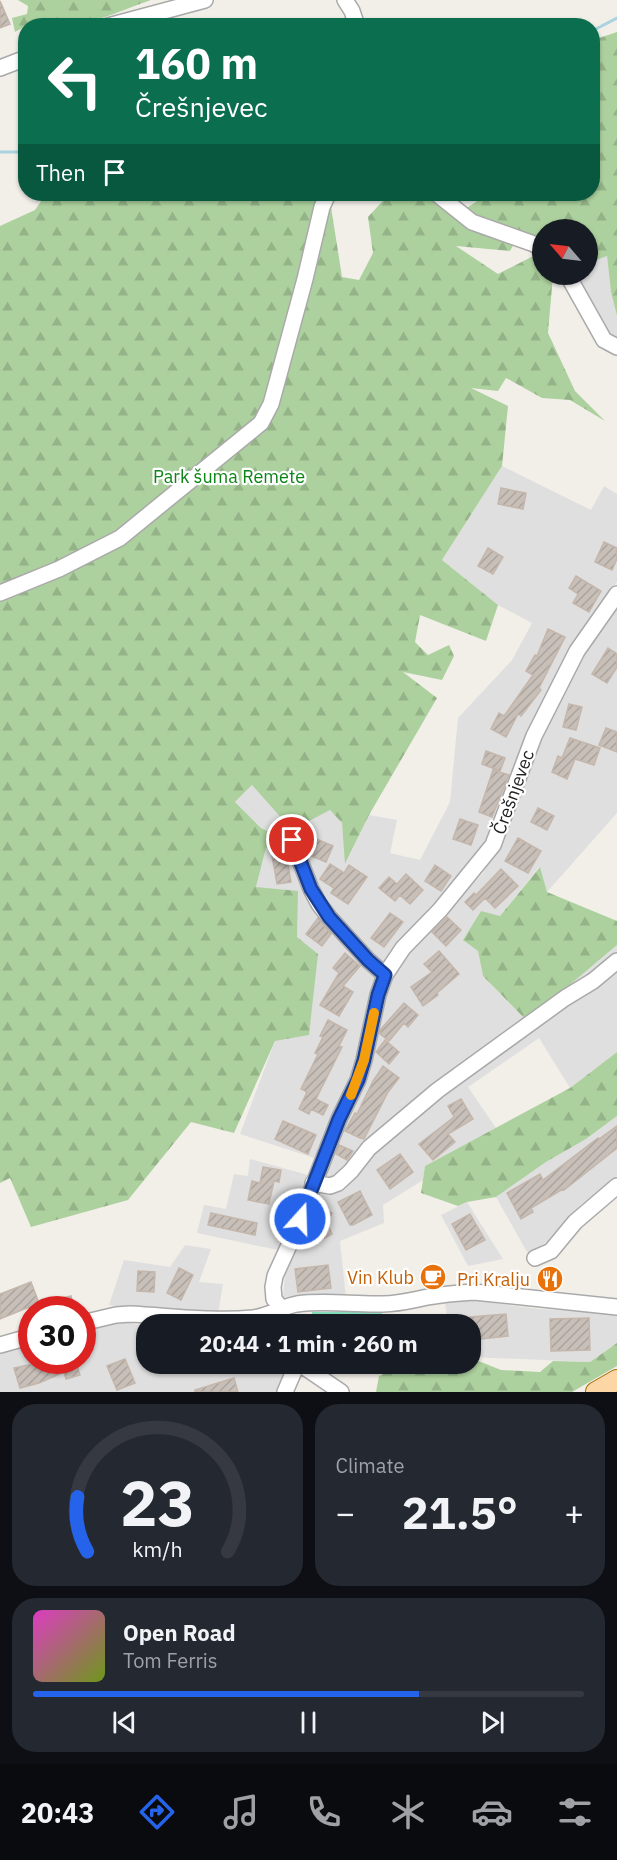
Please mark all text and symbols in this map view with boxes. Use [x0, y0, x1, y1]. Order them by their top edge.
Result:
text: 160 m [135, 36, 258, 91]
icon: left [36, 42, 114, 120]
text: Črešnjevec [135, 89, 268, 124]
icon: arrive [98, 156, 131, 189]
text: Then [36, 158, 86, 187]
north arrow [532, 219, 598, 285]
map controls [532, 219, 598, 285]
park label: Park šuma Remete [153, 465, 305, 488]
street label: Črešnjevec [486, 746, 539, 837]
pin [266, 814, 317, 865]
icon: arrive [275, 823, 308, 856]
position arrow [268, 1187, 332, 1251]
cafe icon: Vin Klub [418, 1262, 448, 1292]
restaurant icon: Pri Kralju [535, 1264, 565, 1294]
place label: Vin Klub [347, 1266, 414, 1289]
place label: Pri Kralju [457, 1268, 530, 1291]
speed limit sign: 30 [18, 1296, 96, 1374]
text: 20:44 · 1 min · 260 m [199, 1329, 418, 1358]
text: Climate [336, 1452, 404, 1479]
text: 23 [120, 1462, 195, 1543]
text: 21.5° [402, 1483, 518, 1541]
text: − [336, 1491, 355, 1534]
text: + [564, 1491, 584, 1534]
text: km/h [132, 1535, 182, 1563]
text: Open Road [123, 1618, 236, 1647]
text: Tom Ferris [123, 1647, 218, 1674]
icon: previous [108, 1706, 141, 1739]
icon: pause [292, 1706, 325, 1739]
icon: next [476, 1706, 509, 1739]
icon: directions [136, 1791, 178, 1833]
icon: music [220, 1791, 262, 1833]
icon: phone [303, 1791, 345, 1833]
icon: climate [387, 1791, 429, 1833]
icon: car [471, 1791, 513, 1833]
icon: filters [554, 1791, 596, 1833]
text: 20:43 [21, 1795, 95, 1830]

